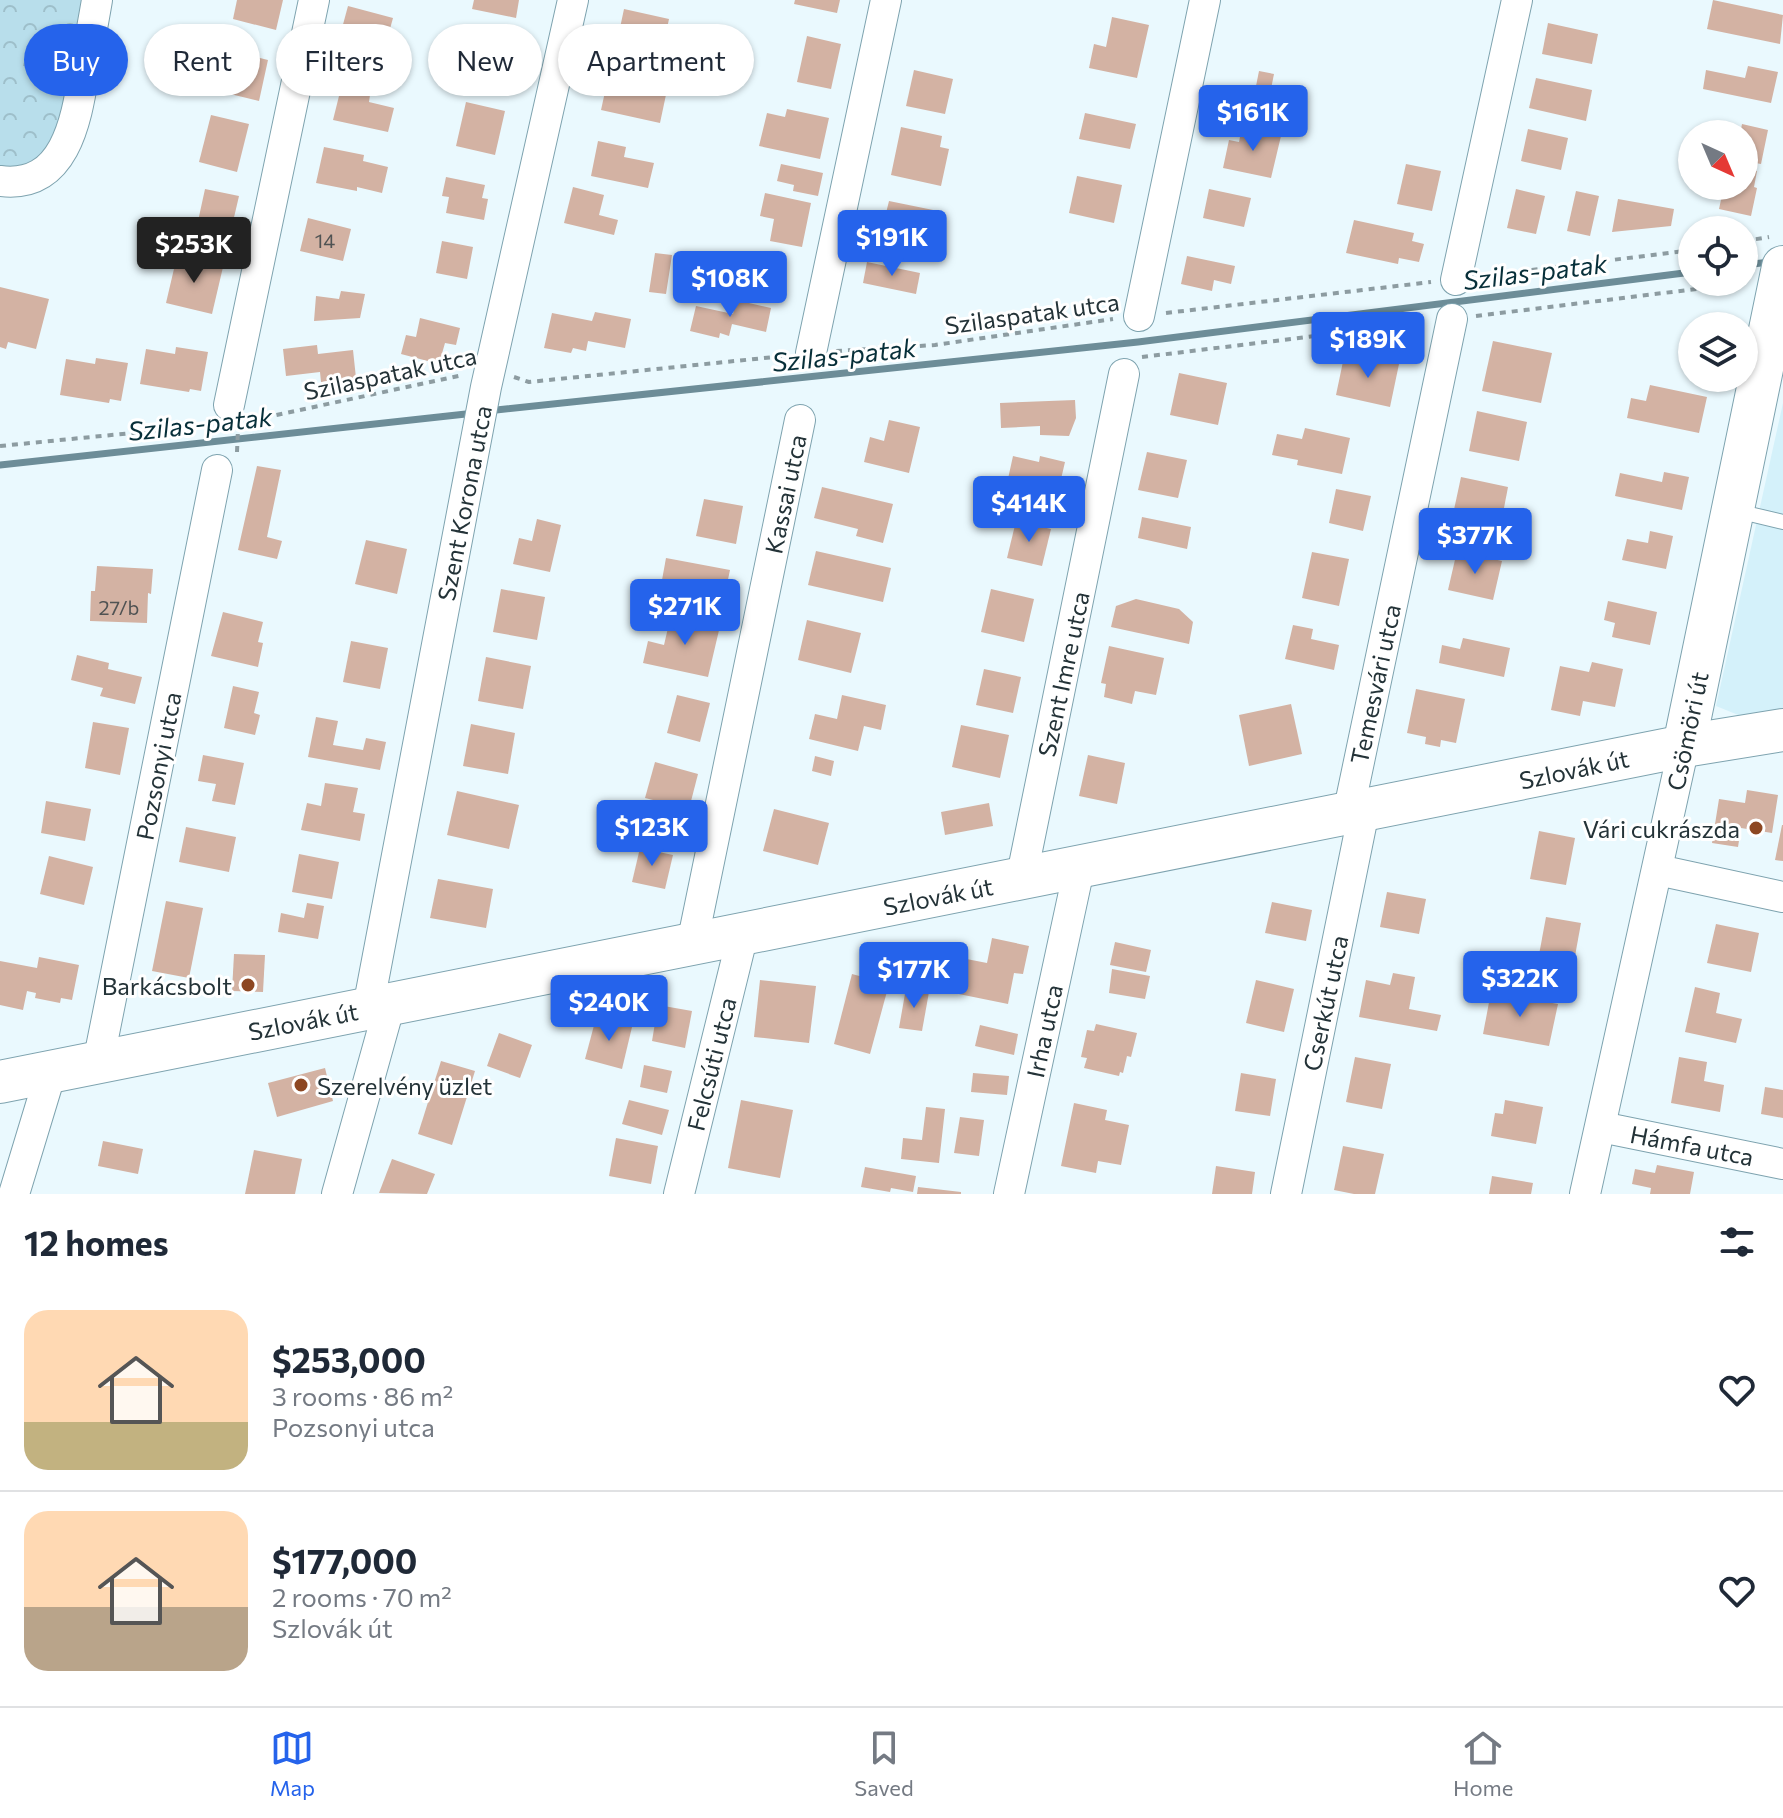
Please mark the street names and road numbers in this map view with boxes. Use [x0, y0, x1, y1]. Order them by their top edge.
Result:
street label: Szilaspatak utca [943, 286, 1121, 340]
street label: Szilaspatak utca [301, 341, 479, 405]
street label: Szent Korona utca [431, 403, 497, 603]
street label: Kassai utca [758, 432, 812, 556]
street label: Szent Imre utca [1031, 589, 1095, 759]
street label: Temesvári utca [1344, 601, 1406, 767]
street label: Csömöri út [1660, 669, 1714, 793]
street label: Pozsonyi utca [129, 689, 187, 843]
street label: Szlovák út [1517, 743, 1632, 795]
street label: Szlovák út [881, 871, 996, 921]
street label: Cserkút utca [1296, 933, 1354, 1073]
street label: Irha utca [1020, 982, 1068, 1080]
street label: Felcsúti utca [680, 994, 742, 1134]
street label: Szlovák út [246, 996, 361, 1046]
street label: Hámfa utca [1628, 1119, 1756, 1171]

